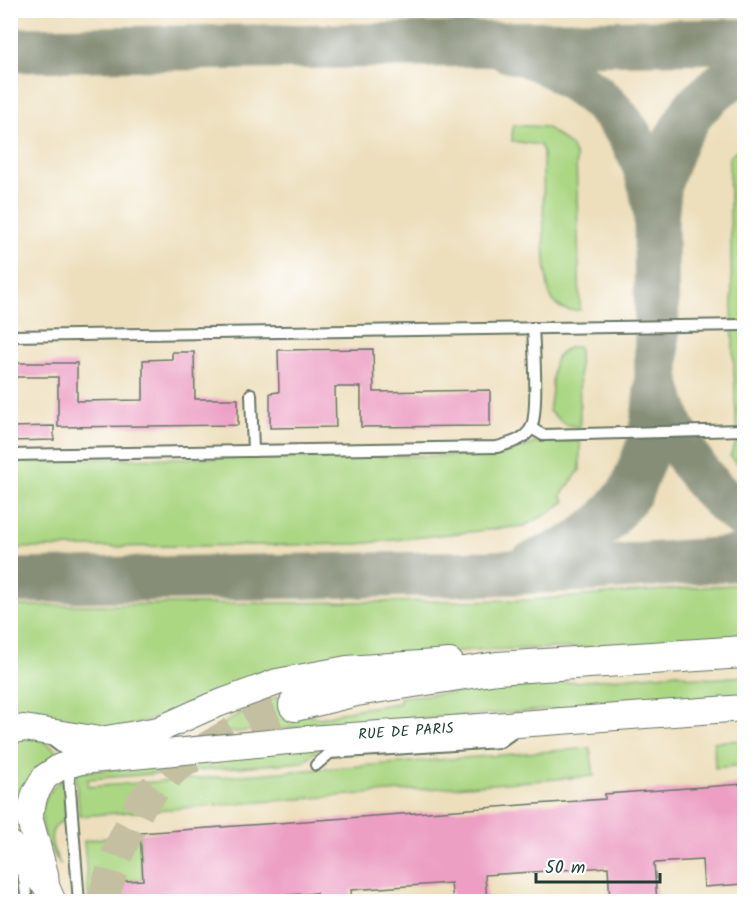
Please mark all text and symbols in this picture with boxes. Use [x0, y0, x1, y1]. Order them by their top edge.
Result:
street label: RUE DE PARIS [357, 717, 455, 747]
scale bar [536, 846, 660, 884]
text: 50 m [545, 854, 585, 883]

